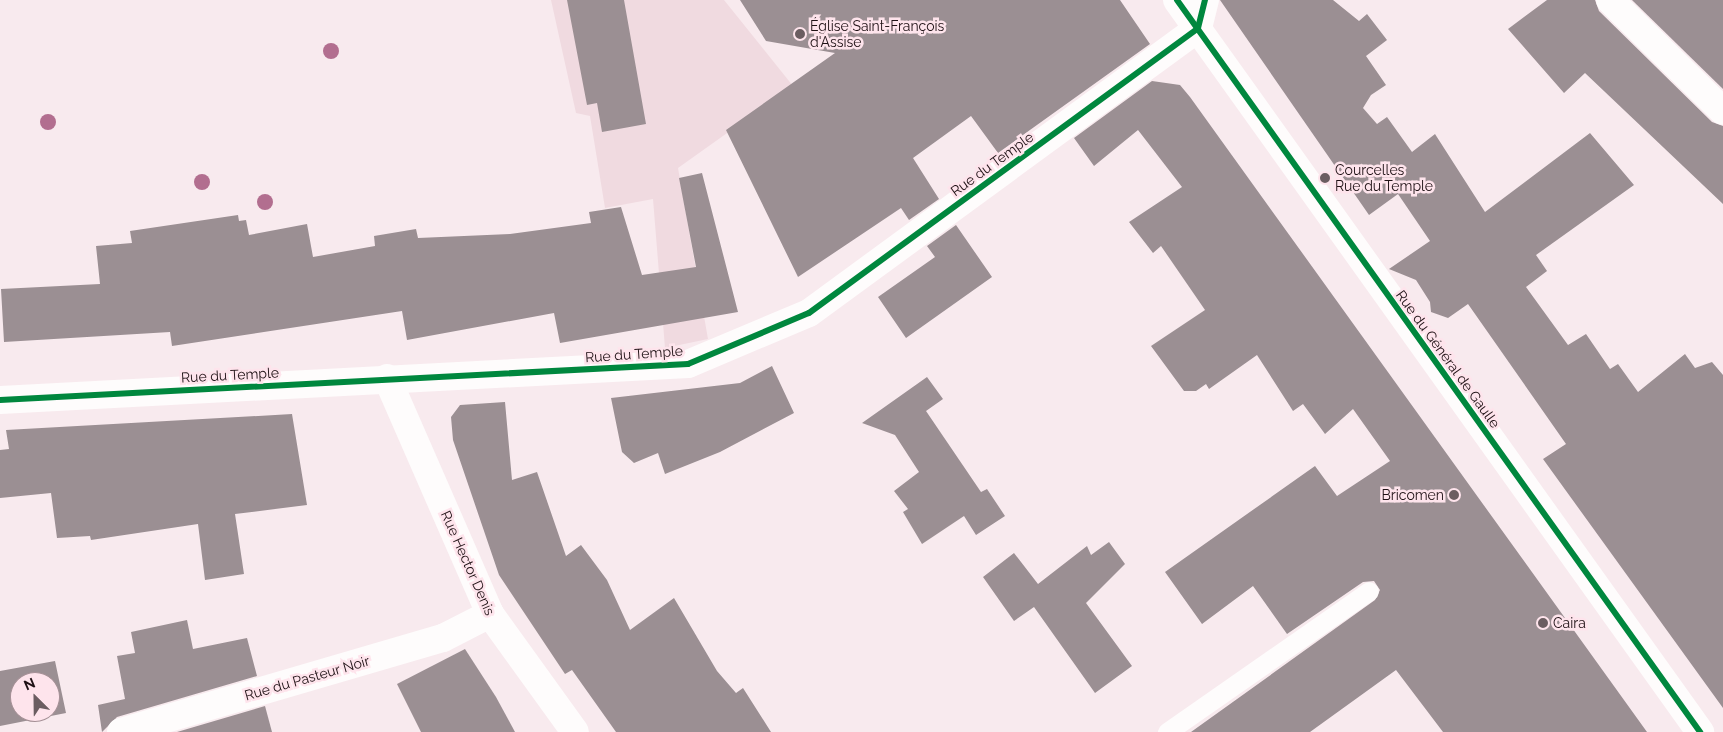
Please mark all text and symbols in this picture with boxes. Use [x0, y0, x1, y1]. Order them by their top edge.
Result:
place label: Église Saint-François d'Assise [810, 18, 944, 50]
marker: Église Saint-François d'Assise [794, 28, 806, 40]
street label: Rue du Temple [947, 128, 1037, 200]
place label: Courcelles Rue du Temple [1335, 162, 1433, 194]
marker: Courcelles Rue du Temple [1319, 172, 1331, 184]
street label: Rue du Général de Gaulle [1392, 287, 1504, 431]
street label: Rue du Temple [584, 342, 684, 366]
street label: Rue du Temple [180, 364, 280, 386]
place label: Bricomen [1382, 487, 1444, 503]
marker: Bricomen [1448, 489, 1460, 501]
street label: Rue Hector Denis [437, 508, 499, 618]
place label: Caira [1553, 615, 1586, 631]
marker: Caira [1537, 617, 1549, 629]
street label: Rue du Pasteur Noir [243, 652, 371, 704]
north arrow [10, 672, 60, 722]
text: N [21, 675, 38, 694]

